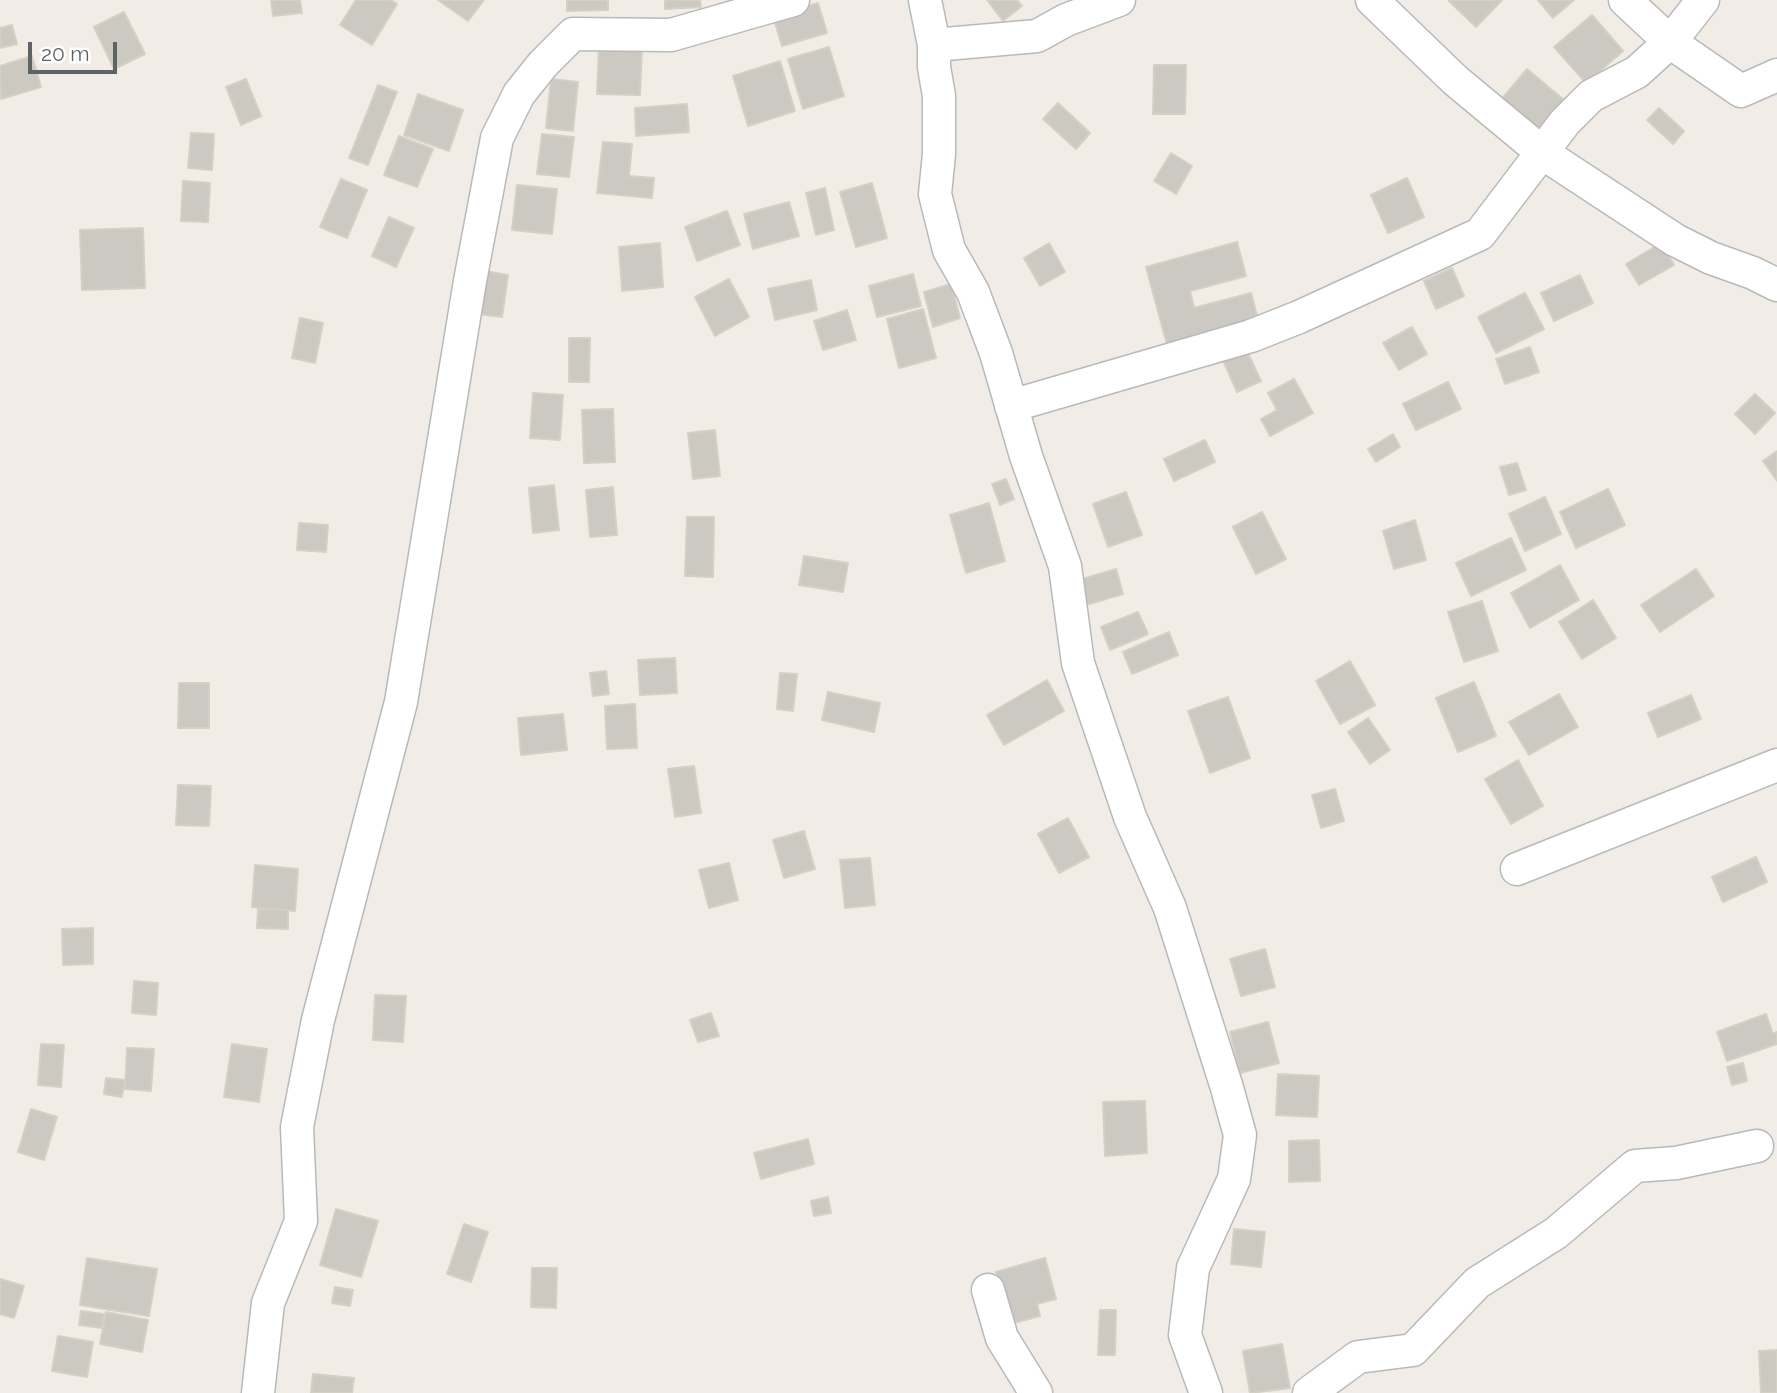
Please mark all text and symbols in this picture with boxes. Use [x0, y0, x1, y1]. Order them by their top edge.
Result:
scale bar [32, 28, 121, 72]
text: 20 m [41, 41, 89, 66]

